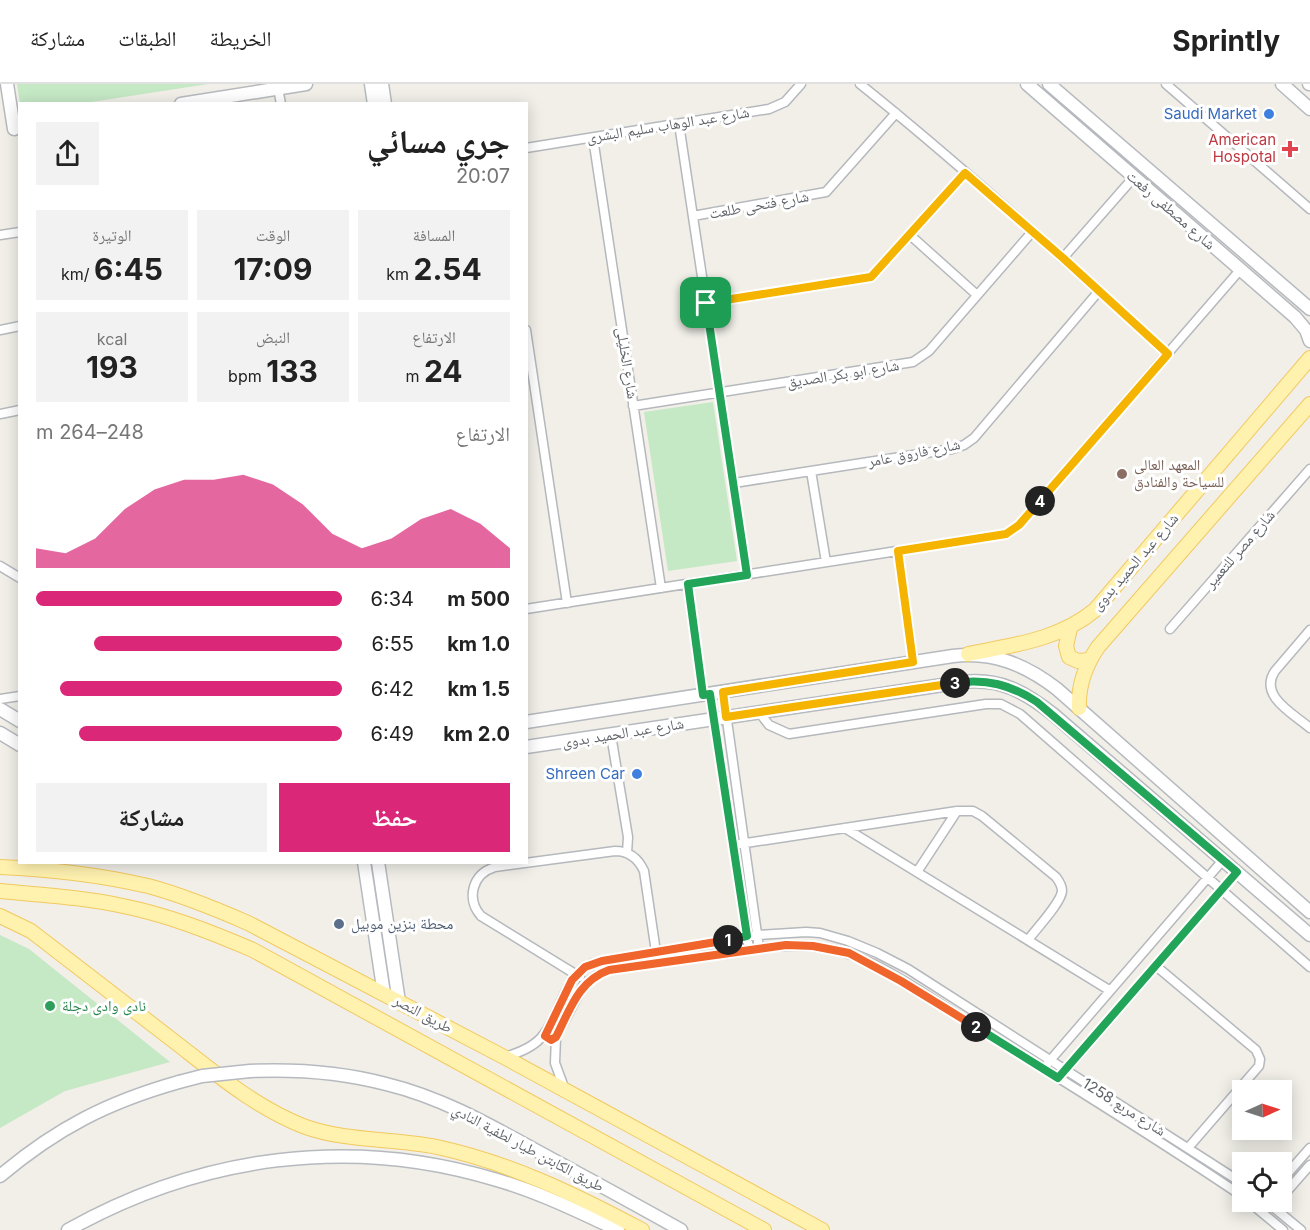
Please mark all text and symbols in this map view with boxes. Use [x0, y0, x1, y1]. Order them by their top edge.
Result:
text: Sprintly [1172, 24, 1280, 58]
text: مشاركة [30, 26, 85, 51]
text: الطبقات [118, 26, 177, 51]
text: الخريطة [210, 26, 271, 51]
street label: شارع عبد الوهاب سليم البشرى [585, 102, 751, 148]
place label: Saudi Market [1164, 104, 1257, 123]
marker: Saudi Market [1262, 107, 1276, 121]
text: جري مسائي [367, 121, 510, 161]
button: share [36, 122, 99, 185]
place label: American Hospotal [1208, 130, 1276, 166]
marker: American Hospotal [1281, 140, 1299, 158]
text: 20:07 [456, 164, 510, 188]
street label: شارع مصطفى رفعت [1122, 166, 1220, 254]
street label: شارع فتحى طلعت [708, 186, 811, 224]
text: الوتيرة [93, 225, 131, 245]
text: الوقت [256, 225, 290, 245]
text: المسافة [413, 225, 455, 245]
text: 6:45 [94, 251, 163, 287]
text: 17:09 [233, 251, 313, 287]
text: 2.54 [414, 251, 482, 287]
text: /km [61, 264, 94, 284]
text: km [386, 264, 414, 284]
pin [680, 277, 731, 328]
icon: arrive [689, 286, 722, 319]
street label: شارع الخليلى [611, 326, 643, 401]
text: النبض [256, 327, 290, 347]
text: الارتفاع [412, 327, 456, 347]
text: kcal [97, 329, 127, 349]
text: 193 [86, 349, 138, 385]
text: 133 [266, 353, 318, 389]
text: 24 [424, 353, 463, 389]
street label: شارع ابو بكر الصديق [786, 355, 901, 393]
text: bpm [228, 366, 266, 386]
text: m [405, 366, 424, 386]
text: 248–264 m [36, 420, 144, 444]
text: الارتفاع [455, 422, 510, 446]
street label: شارع فاروق عامر [865, 434, 962, 472]
place label: المعهد العالى للسياحة والفنادق [1134, 455, 1224, 492]
marker: المعهد العالى للسياحة والفنادق [1115, 467, 1129, 481]
pin: 4 [1025, 486, 1055, 516]
text: 4 [1035, 491, 1045, 511]
street label: شارع مصر للتعمير [1200, 506, 1280, 593]
street label: شارع عبد الحميد بدوى [1087, 509, 1183, 615]
text: 6:34 [371, 587, 414, 611]
text: 500 m [447, 587, 510, 611]
text: 6:55 [372, 632, 414, 656]
text: 1.0 km [447, 632, 510, 656]
pin: 3 [940, 668, 970, 698]
text: 3 [950, 673, 960, 693]
text: 6:42 [371, 677, 414, 701]
text: 1.5 km [447, 677, 510, 701]
street label: شارع عبد الحميد بدوى [561, 713, 686, 753]
text: 6:49 [371, 722, 414, 746]
text: 2.0 km [443, 722, 510, 746]
place label: Shreen Car [546, 764, 625, 783]
marker: Shreen Car [630, 767, 644, 781]
button: مشاركة [36, 783, 267, 852]
button: حفظ [279, 783, 510, 852]
place label: محطة بنزين موبيل [351, 914, 453, 934]
marker: محطة بنزين موبيل [332, 917, 346, 931]
pin: 1 [713, 925, 743, 955]
text: 1 [725, 930, 731, 950]
street label: طريق النصر [389, 990, 456, 1038]
place label: نادى وادى دجلة [62, 996, 146, 1016]
marker: نادى وادى دجلة [43, 999, 57, 1013]
pin: 2 [961, 1012, 991, 1042]
text: 2 [971, 1017, 981, 1037]
street label: شارع مربع 1258 [1079, 1073, 1170, 1141]
north arrow [1232, 1080, 1292, 1140]
map controls [1232, 1080, 1292, 1212]
street label: طريق الكابتن طيار لطفية النادي [448, 1099, 607, 1198]
button: locate [1232, 1152, 1292, 1212]

